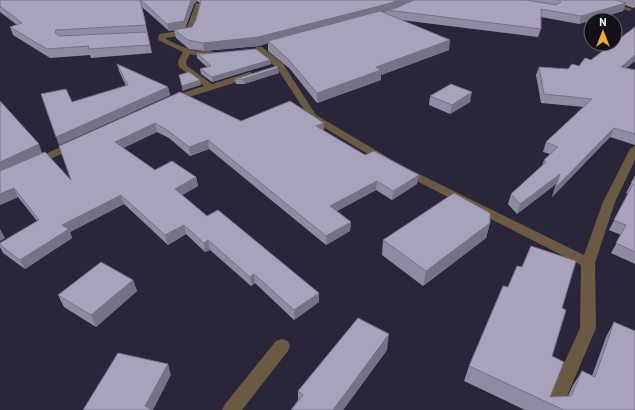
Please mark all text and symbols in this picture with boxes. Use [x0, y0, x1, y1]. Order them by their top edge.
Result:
north arrow [583, 12, 623, 52]
text: N [599, 15, 607, 28]

